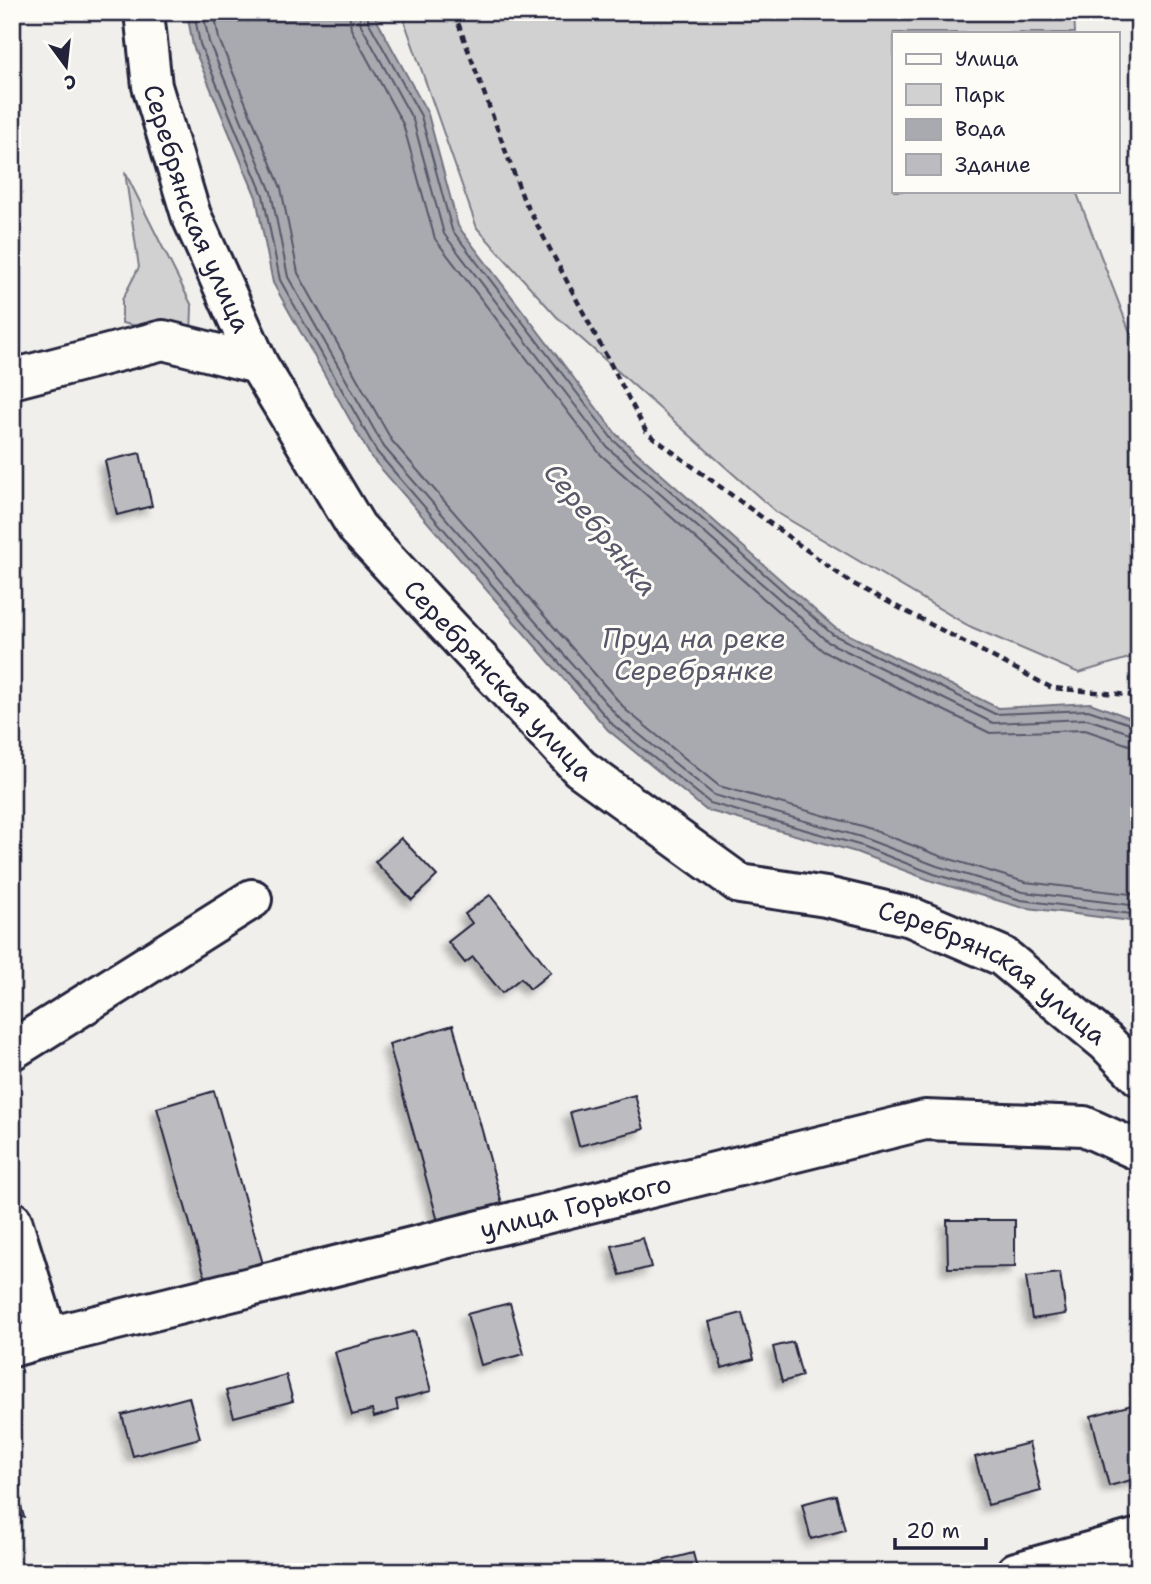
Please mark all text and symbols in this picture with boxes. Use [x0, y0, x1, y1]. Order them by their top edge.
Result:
north arrow [32, 32, 102, 102]
legend [892, 32, 1120, 192]
text: Улица [955, 45, 1018, 73]
text: С [61, 68, 79, 96]
street label: Серебрянская улица [135, 80, 260, 338]
text: Парк [955, 81, 1005, 109]
text: Вода [955, 115, 1005, 143]
text: Здание [955, 151, 1031, 179]
water label: Серебрянка [535, 454, 667, 604]
street label: Серебрянская улица [396, 572, 600, 789]
water label: Пруд на реке Серебрянке [602, 619, 786, 689]
street label: Серебрянская улица [875, 892, 1114, 1053]
street label: улица Горького [476, 1165, 675, 1246]
scale bar [895, 1507, 986, 1551]
text: 20 m [906, 1517, 960, 1545]

